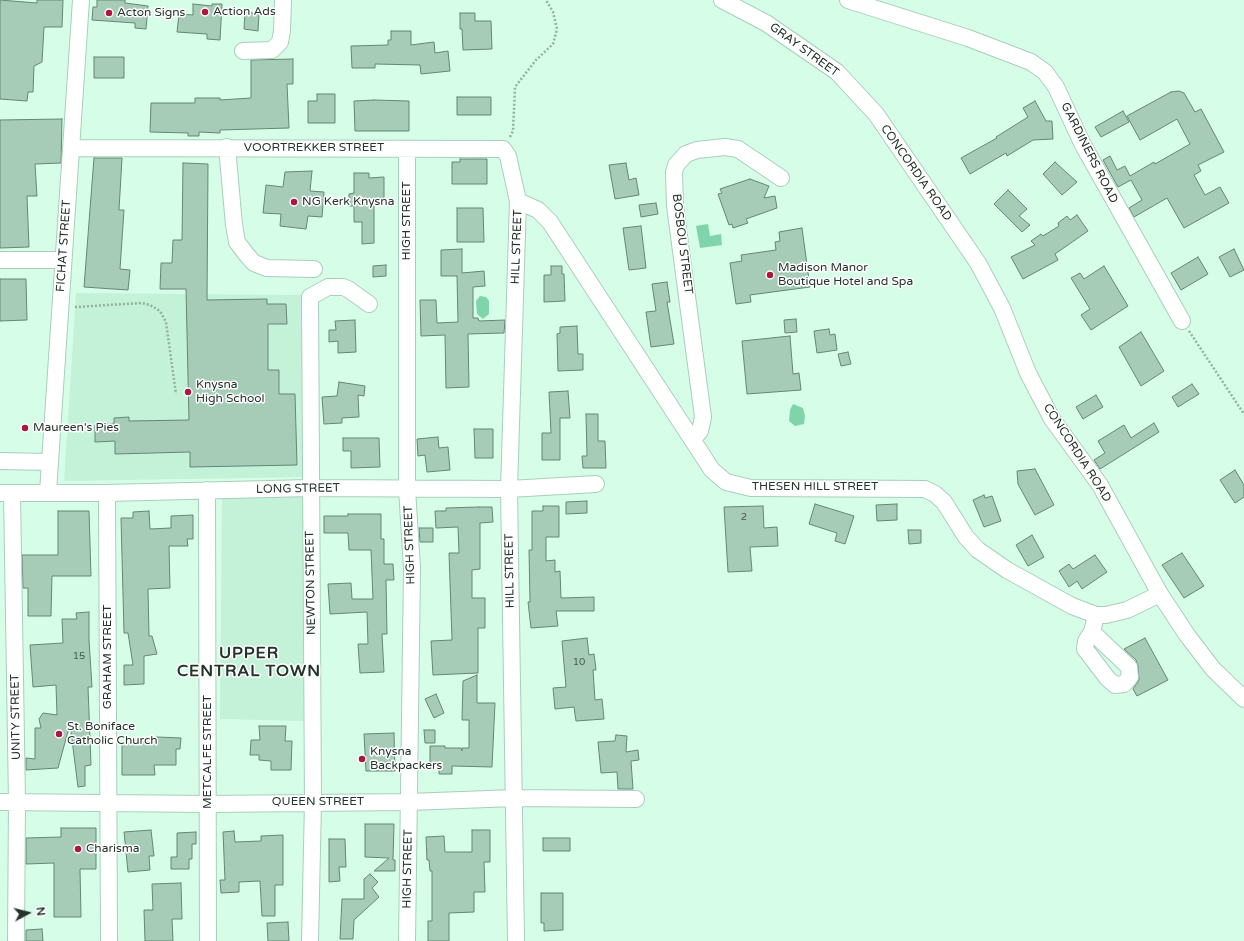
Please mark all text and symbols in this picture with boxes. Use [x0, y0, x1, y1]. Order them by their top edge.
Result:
place label: Action Ads [213, 5, 276, 19]
place label: Acton Signs [117, 6, 185, 20]
marker: Action Ads [200, 7, 210, 17]
marker: Acton Signs [104, 8, 114, 18]
street label: GRAY STREET [767, 20, 841, 80]
street label: GARDINERS ROAD [1057, 100, 1121, 206]
street label: CONCORDIA ROAD [877, 122, 955, 224]
street label: VOORTREKKER STREET [244, 141, 384, 155]
street label: HIGH STREET [400, 181, 414, 261]
street label: BOSBOU STREET [669, 193, 695, 295]
place label: NG Kerk Knysna [302, 195, 394, 209]
marker: NG Kerk Knysna [289, 197, 299, 207]
street label: FICHAT STREET [54, 200, 74, 292]
street label: HILL STREET [508, 209, 526, 285]
place label: Madison Manor Boutique Hotel and Spa [778, 261, 913, 289]
marker: Madison Manor Boutique Hotel and Spa [765, 270, 775, 280]
place label: Knysna High School [196, 378, 265, 406]
marker: Knysna High School [183, 387, 193, 397]
street label: CONCORDIA ROAD [1040, 401, 1114, 505]
place label: Maureen's Pies [33, 421, 119, 435]
marker: Maureen's Pies [20, 423, 30, 433]
street label: THESEN HILL STREET [752, 480, 878, 494]
street label: LONG STREET [256, 481, 340, 497]
street label: HIGH STREET [401, 505, 419, 585]
house number: 2 [741, 511, 747, 523]
street label: NEWTON STREET [303, 531, 319, 635]
street label: HILL STREET [502, 533, 518, 609]
street label: GRAHAM STREET [101, 605, 115, 709]
district label: UPPER CENTRAL TOWN [177, 644, 321, 682]
house number: 15 [73, 650, 85, 662]
house number: 10 [573, 656, 585, 668]
street label: UNITY STREET [8, 674, 24, 760]
street label: METCALFE STREET [201, 695, 215, 809]
place label: St. Boniface Catholic Church [67, 720, 158, 748]
marker: St. Boniface Catholic Church [54, 729, 64, 739]
place label: Knysna Backpackers [370, 745, 442, 773]
marker: Knysna Backpackers [357, 754, 367, 764]
street label: QUEEN STREET [272, 795, 364, 809]
street label: HIGH STREET [400, 829, 416, 909]
place label: Charisma [86, 842, 139, 856]
marker: Charisma [73, 844, 83, 854]
north arrow [8, 893, 48, 933]
text: N [33, 906, 47, 917]

